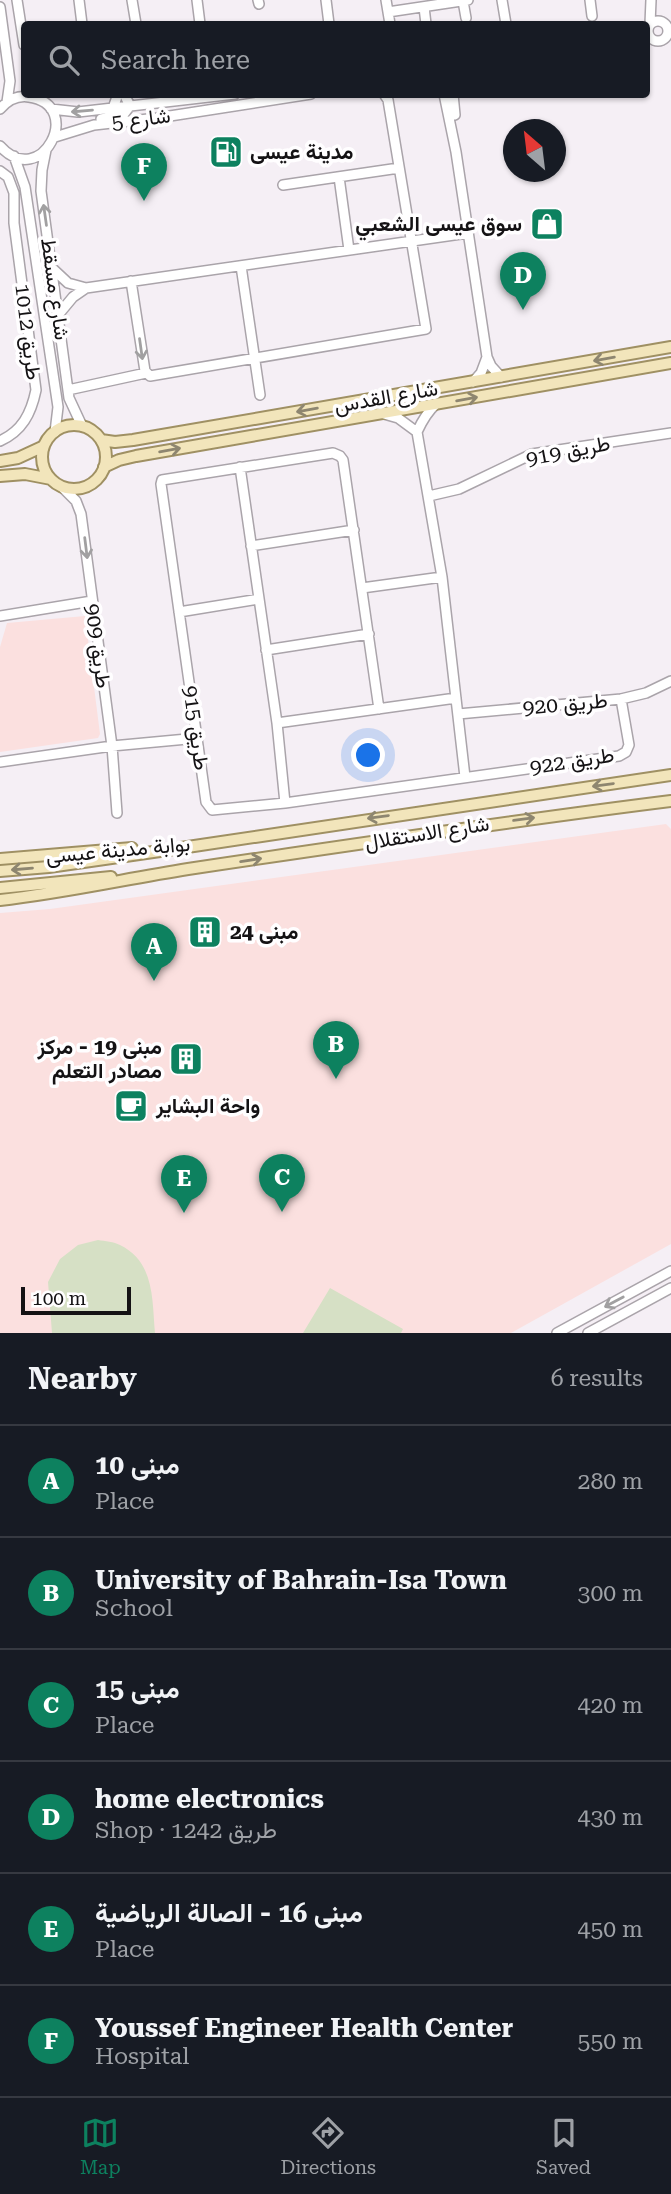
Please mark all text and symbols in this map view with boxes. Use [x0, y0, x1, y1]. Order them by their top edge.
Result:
search box [21, 21, 650, 98]
icon: search [45, 41, 83, 79]
text: Search here [101, 45, 250, 75]
street label: شارع 5 [110, 103, 172, 137]
one-way arrow [71, 105, 94, 118]
north arrow [503, 119, 566, 182]
fuel station icon: مدينة عيسى [207, 133, 245, 171]
place label: مدينة عيسى [250, 140, 353, 164]
pin: F [121, 143, 167, 201]
one-way arrow [38, 205, 51, 227]
shop icon: سوق عيسى الشعبي [528, 205, 566, 243]
place label: سوق عيسى الشعبي [355, 212, 522, 241]
street label: شارع مسقط [34, 236, 74, 342]
pin: D [500, 252, 546, 310]
street label: طريق 1012 [9, 282, 46, 382]
one-way arrow [135, 337, 148, 360]
one-way arrow [593, 353, 616, 366]
street label: شارع القدس [332, 376, 440, 420]
one-way arrow [455, 392, 478, 405]
one-way arrow [296, 404, 319, 417]
street label: طريق 919 [524, 431, 612, 472]
one-way arrow [158, 443, 181, 456]
one-way arrow [79, 536, 92, 559]
street label: طريق 909 [79, 602, 116, 690]
street label: طريق 915 [177, 684, 214, 772]
street label: طريق 920 [522, 688, 609, 721]
your location [351, 738, 385, 772]
street label: طريق 922 [528, 742, 616, 780]
one-way arrow [593, 778, 615, 791]
street label: شارع الاستقلال [363, 811, 491, 857]
one-way arrow [367, 811, 390, 824]
one-way arrow [512, 812, 535, 825]
street label: بوابة مدينة عيسى [45, 832, 191, 869]
one-way arrow [239, 853, 262, 866]
one-way arrow [12, 863, 34, 876]
building icon: مبنى 24 [186, 913, 224, 951]
place label: مبنى 24 [230, 920, 298, 944]
pin: A [131, 923, 177, 981]
pin: B [313, 1021, 359, 1079]
place label: مبنى 19 - مركز مصادر التعلم [37, 1035, 162, 1085]
building icon: مبنى 19 - مركز مصادر التعلم [167, 1040, 205, 1078]
cafe icon: واحة البشاير [112, 1087, 150, 1125]
place label: واحة البشاير [155, 1094, 260, 1119]
pin: C [259, 1154, 305, 1212]
pin: E [161, 1155, 207, 1213]
scale bar [21, 1284, 131, 1316]
text: 100 m [32, 1287, 86, 1310]
one-way arrow [604, 1296, 625, 1309]
text: Nearby [28, 1361, 137, 1396]
text: 6 results [551, 1365, 643, 1392]
text: مبنى 10 [95, 1450, 180, 1480]
text: A [43, 1468, 59, 1495]
text: 280 m [578, 1468, 643, 1495]
text: Place [95, 1488, 154, 1515]
text: University of Bahrain-Isa Town [95, 1565, 507, 1595]
text: B [43, 1580, 59, 1607]
text: 300 m [578, 1580, 643, 1607]
text: School [95, 1595, 173, 1622]
text: مبنى 15 [95, 1674, 180, 1704]
text: C [43, 1692, 59, 1719]
text: 420 m [578, 1692, 643, 1719]
text: Place [95, 1712, 154, 1739]
text: home electronics [95, 1784, 324, 1814]
text: D [42, 1804, 60, 1831]
text: 430 m [578, 1804, 643, 1831]
text: Shop · طريق 1242 [95, 1817, 277, 1844]
text: مبنى 16 - الصالة الرياضية [95, 1898, 363, 1928]
text: E [44, 1916, 58, 1943]
text: 450 m [578, 1916, 643, 1943]
text: Place [95, 1936, 154, 1963]
text: Youssef Engineer Health Center [95, 2013, 513, 2043]
text: F [44, 2028, 58, 2055]
text: 550 m [578, 2028, 643, 2055]
text: Hospital [95, 2043, 189, 2070]
tab: Map [80, 2114, 121, 2179]
tab: Directions [280, 2114, 376, 2179]
tab: Saved [536, 2114, 591, 2179]

